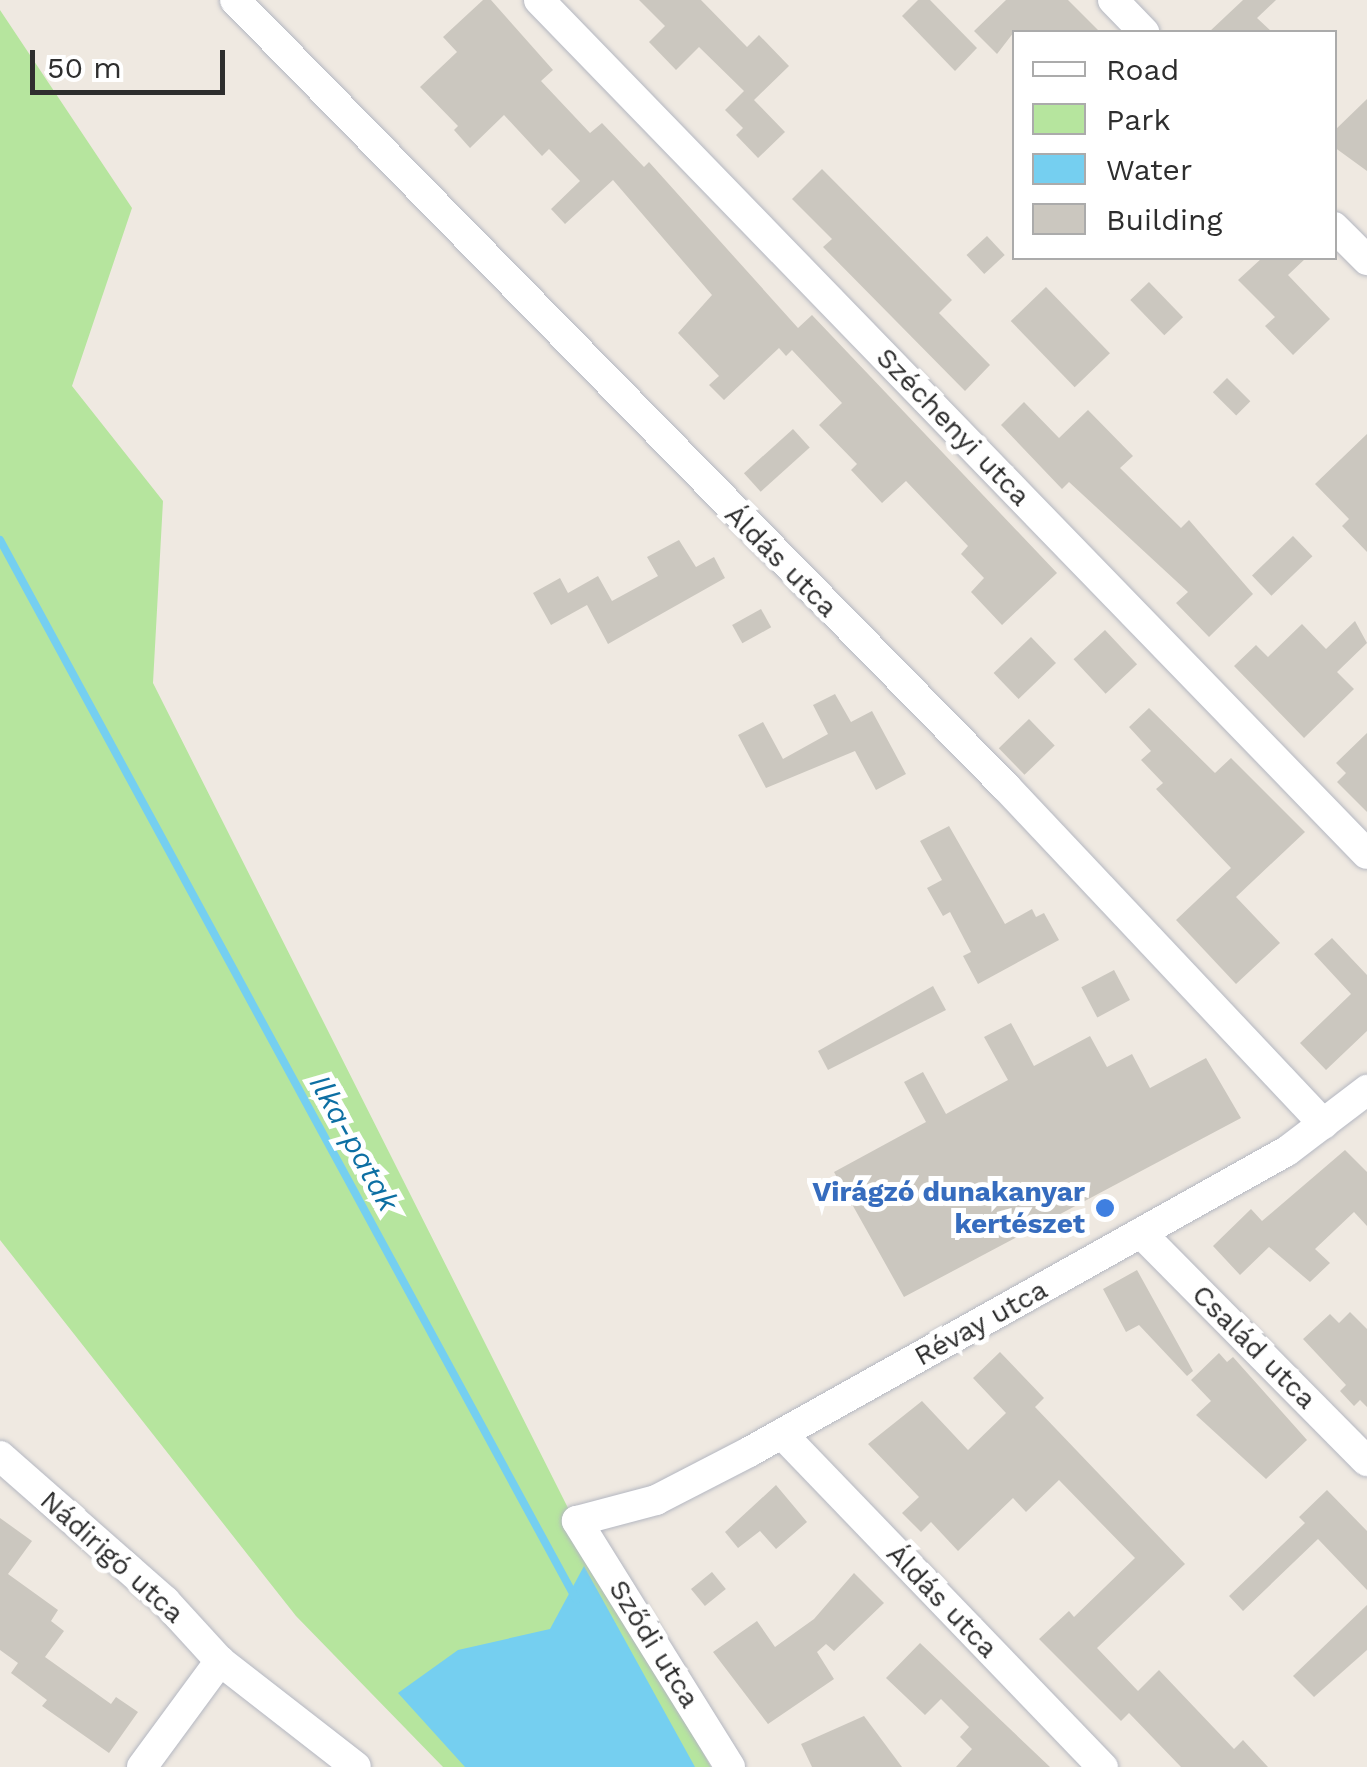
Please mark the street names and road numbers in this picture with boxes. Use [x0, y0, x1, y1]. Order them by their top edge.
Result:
street label: Széchenyi utca [869, 341, 1037, 513]
street label: Áldás utca [718, 498, 844, 624]
street label: Révay utca [908, 1273, 1054, 1373]
street label: Család utca [1185, 1278, 1323, 1416]
street label: Nádirigó utca [33, 1484, 191, 1630]
street label: Áldás utca [879, 1537, 1005, 1665]
street label: Sződi utca [601, 1574, 707, 1714]

